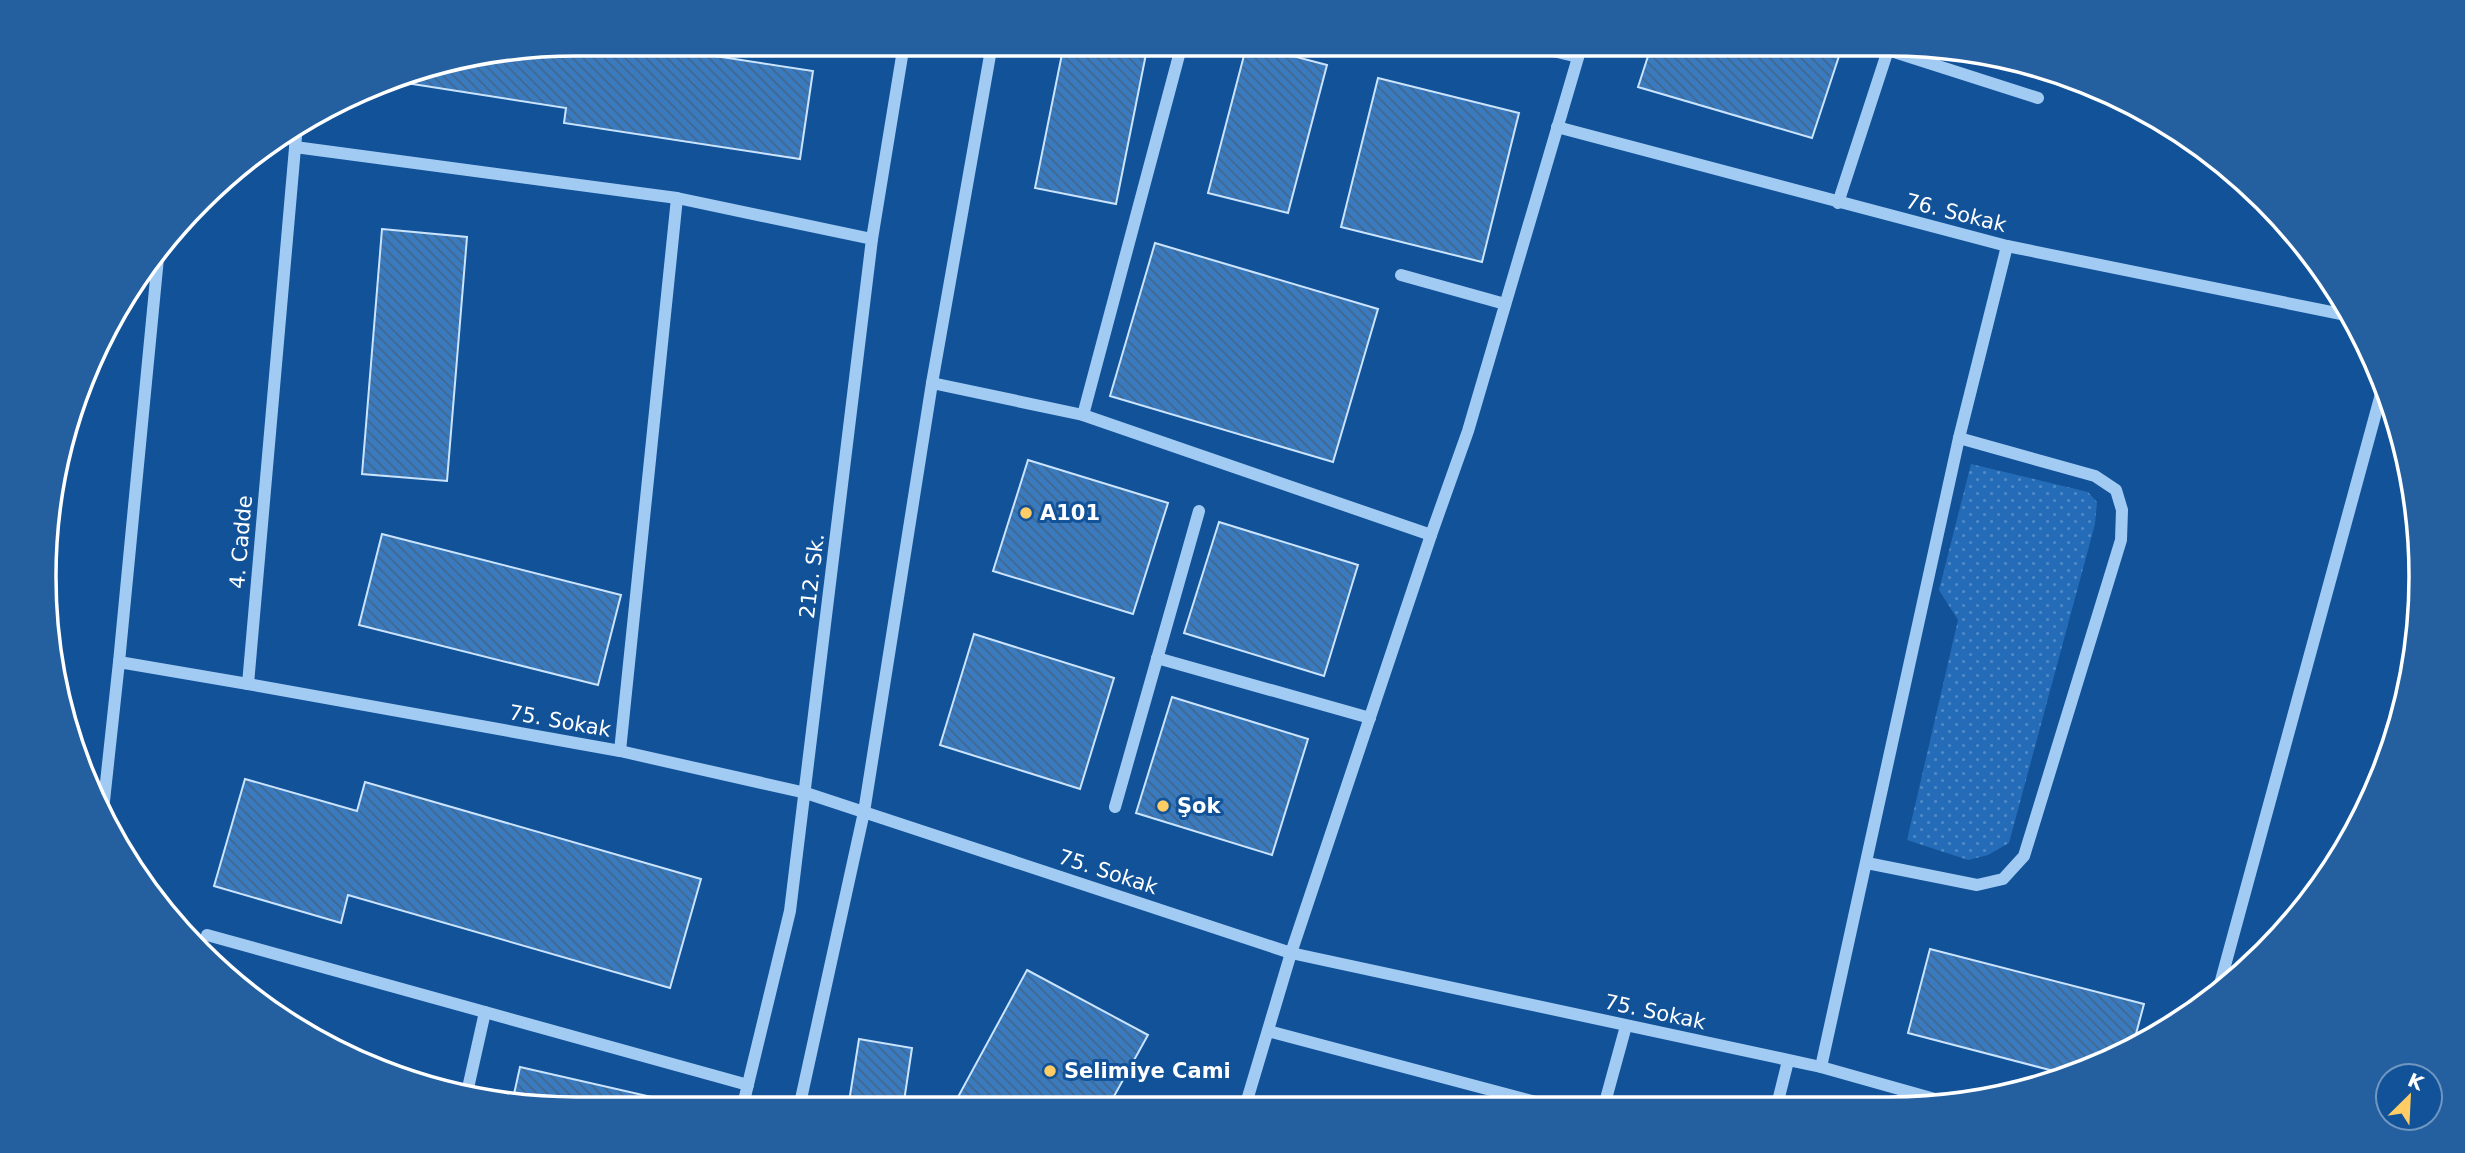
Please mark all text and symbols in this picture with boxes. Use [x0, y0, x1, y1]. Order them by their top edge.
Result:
street label: 76. Sokak [1903, 189, 2010, 237]
street label: 4. Cadde [225, 494, 257, 590]
place label: A101 [1040, 501, 1100, 525]
marker: A101 [1018, 505, 1034, 521]
street label: 212. Sk. [795, 532, 829, 620]
street label: 75. Sokak [507, 700, 614, 742]
place label: Şok [1177, 794, 1222, 818]
marker: Şok [1155, 798, 1171, 814]
street label: 75. Sokak [1055, 845, 1162, 900]
street label: 75. Sokak [1602, 990, 1709, 1035]
place label: Selimiye Cami [1064, 1059, 1231, 1083]
north arrow [2374, 1062, 2444, 1132]
marker: Selimiye Cami [1042, 1063, 1058, 1079]
text: K [2405, 1068, 2428, 1095]

